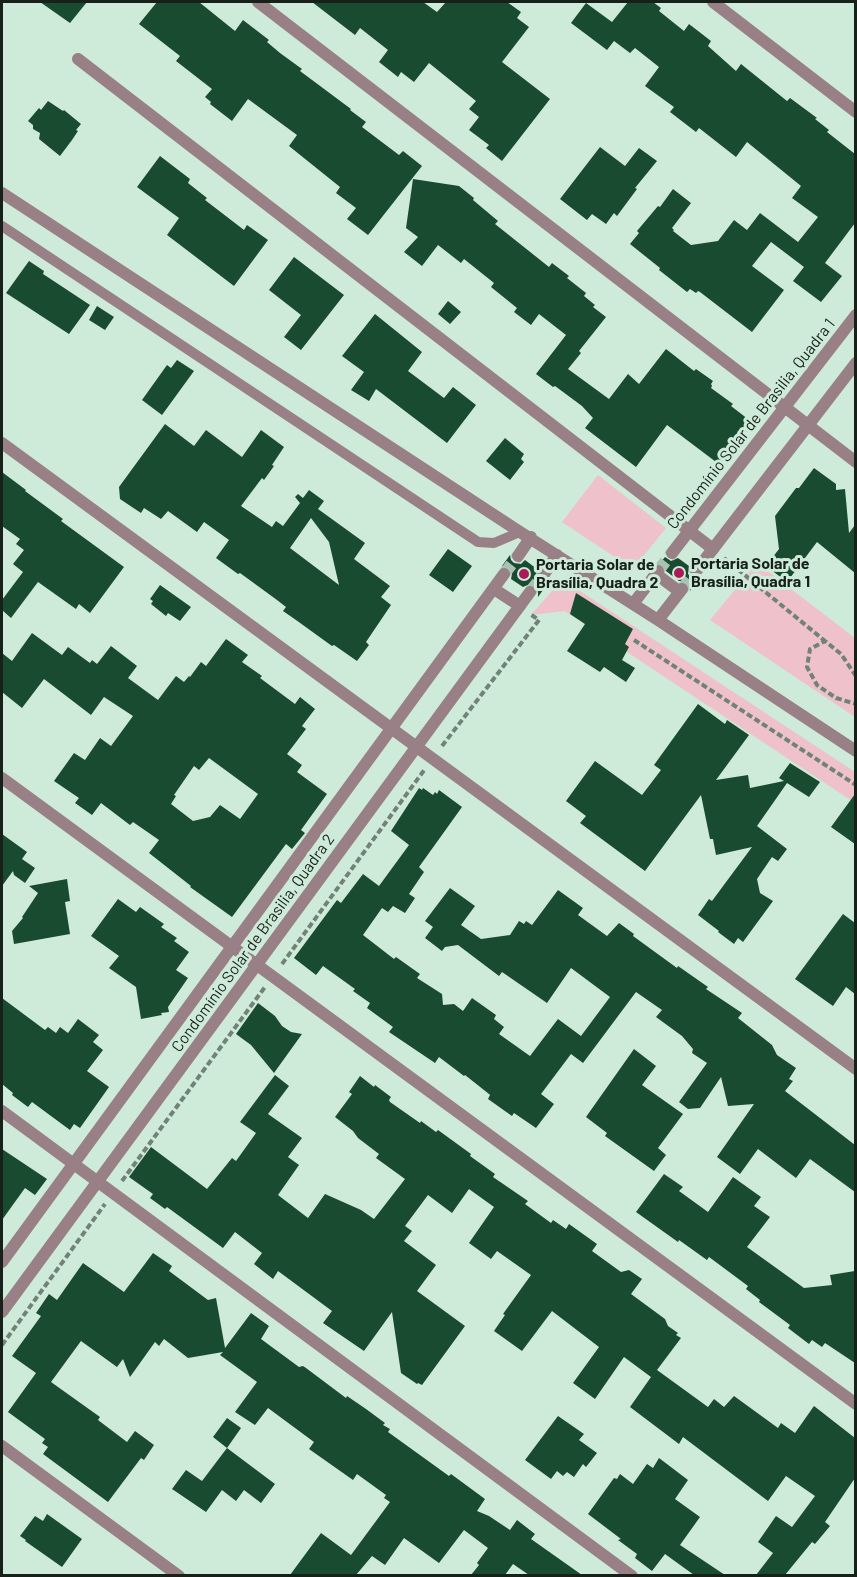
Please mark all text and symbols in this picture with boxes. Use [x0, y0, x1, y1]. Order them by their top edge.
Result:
street label: Condomínio Solar de Brasilia, Quadra 1 [663, 315, 839, 533]
place label: Portaria Solar de Brasília, Quadra 1 [691, 554, 810, 592]
place label: Portaria Solar de Brasília, Quadra 2 [536, 555, 658, 593]
marker: Portaria Solar de Brasília, Quadra 1 [672, 566, 686, 580]
marker: Portaria Solar de Brasília, Quadra 2 [517, 567, 531, 581]
street label: Condomínio Solar de Brasilia, Quadra 2 [167, 830, 339, 1056]

